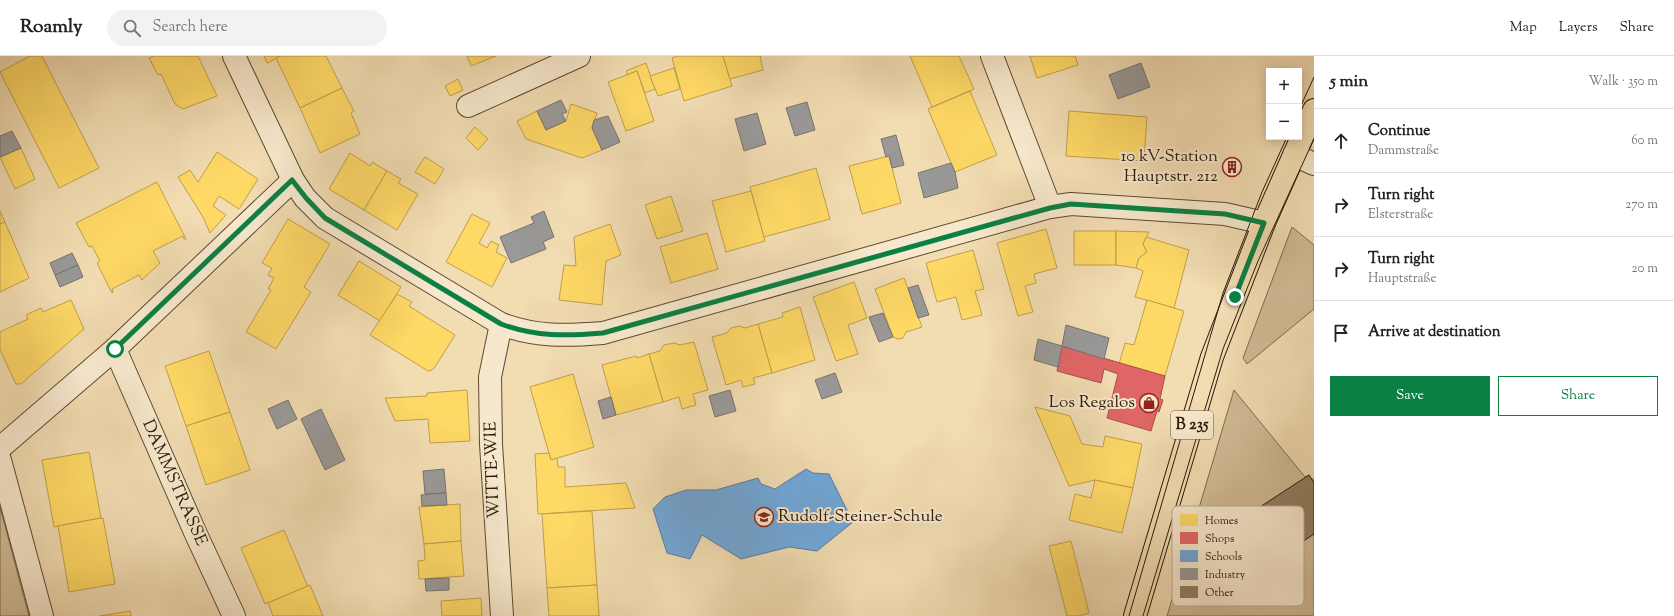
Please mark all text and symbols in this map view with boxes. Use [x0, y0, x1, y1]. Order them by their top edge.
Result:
search box [107, 10, 387, 46]
text: Roamly [20, 14, 83, 41]
icon: search [121, 17, 143, 39]
text: Search here [153, 17, 228, 38]
text: Map [1510, 18, 1537, 38]
text: Layers [1559, 18, 1597, 38]
text: Share [1619, 18, 1654, 38]
map controls [1266, 68, 1302, 140]
button: + [1266, 68, 1302, 104]
text: 5 min [1330, 70, 1368, 94]
text: Walk · 350 m [1589, 73, 1658, 91]
button: − [1266, 104, 1302, 140]
text: Continue [1368, 121, 1430, 142]
icon: ahead [1330, 130, 1352, 152]
text: 60 m [1631, 132, 1658, 150]
text: Dammstraße [1368, 142, 1439, 160]
place label: 10 kV-Station Hauptstr. 212 [1121, 145, 1218, 189]
building icon: 10 kV-Station Hauptstr. 212 [1221, 156, 1243, 178]
text: Turn right [1368, 185, 1434, 206]
icon: right [1330, 194, 1352, 216]
text: 270 m [1625, 196, 1658, 214]
text: Elsterstraße [1368, 206, 1433, 224]
text: Turn right [1368, 249, 1434, 270]
icon: right [1330, 258, 1352, 280]
text: 20 m [1632, 260, 1658, 278]
text: Hauptstraße [1368, 270, 1437, 288]
route end [1226, 288, 1244, 306]
icon: arrive [1330, 322, 1352, 344]
text: Arrive at destination [1368, 322, 1501, 343]
route start [106, 340, 124, 358]
button: Save [1330, 376, 1490, 416]
button: Share [1498, 376, 1658, 416]
place label: Los Regalos [1049, 391, 1135, 415]
shop icon: Los Regalos [1138, 392, 1160, 414]
road number: B 235 [1171, 411, 1213, 439]
street label: DAMMSTRASSE [135, 416, 213, 550]
street label: WITTE-WIE [479, 421, 507, 519]
place label: Rudolf-Steiner-Schule [778, 505, 943, 529]
school or university icon: Rudolf-Steiner-Schule [753, 506, 775, 528]
legend [1172, 506, 1304, 606]
text: Homes [1205, 513, 1238, 529]
text: Shops [1205, 531, 1234, 547]
text: Schools [1205, 549, 1242, 565]
text: Industry [1205, 567, 1246, 583]
text: Other [1205, 585, 1234, 601]

